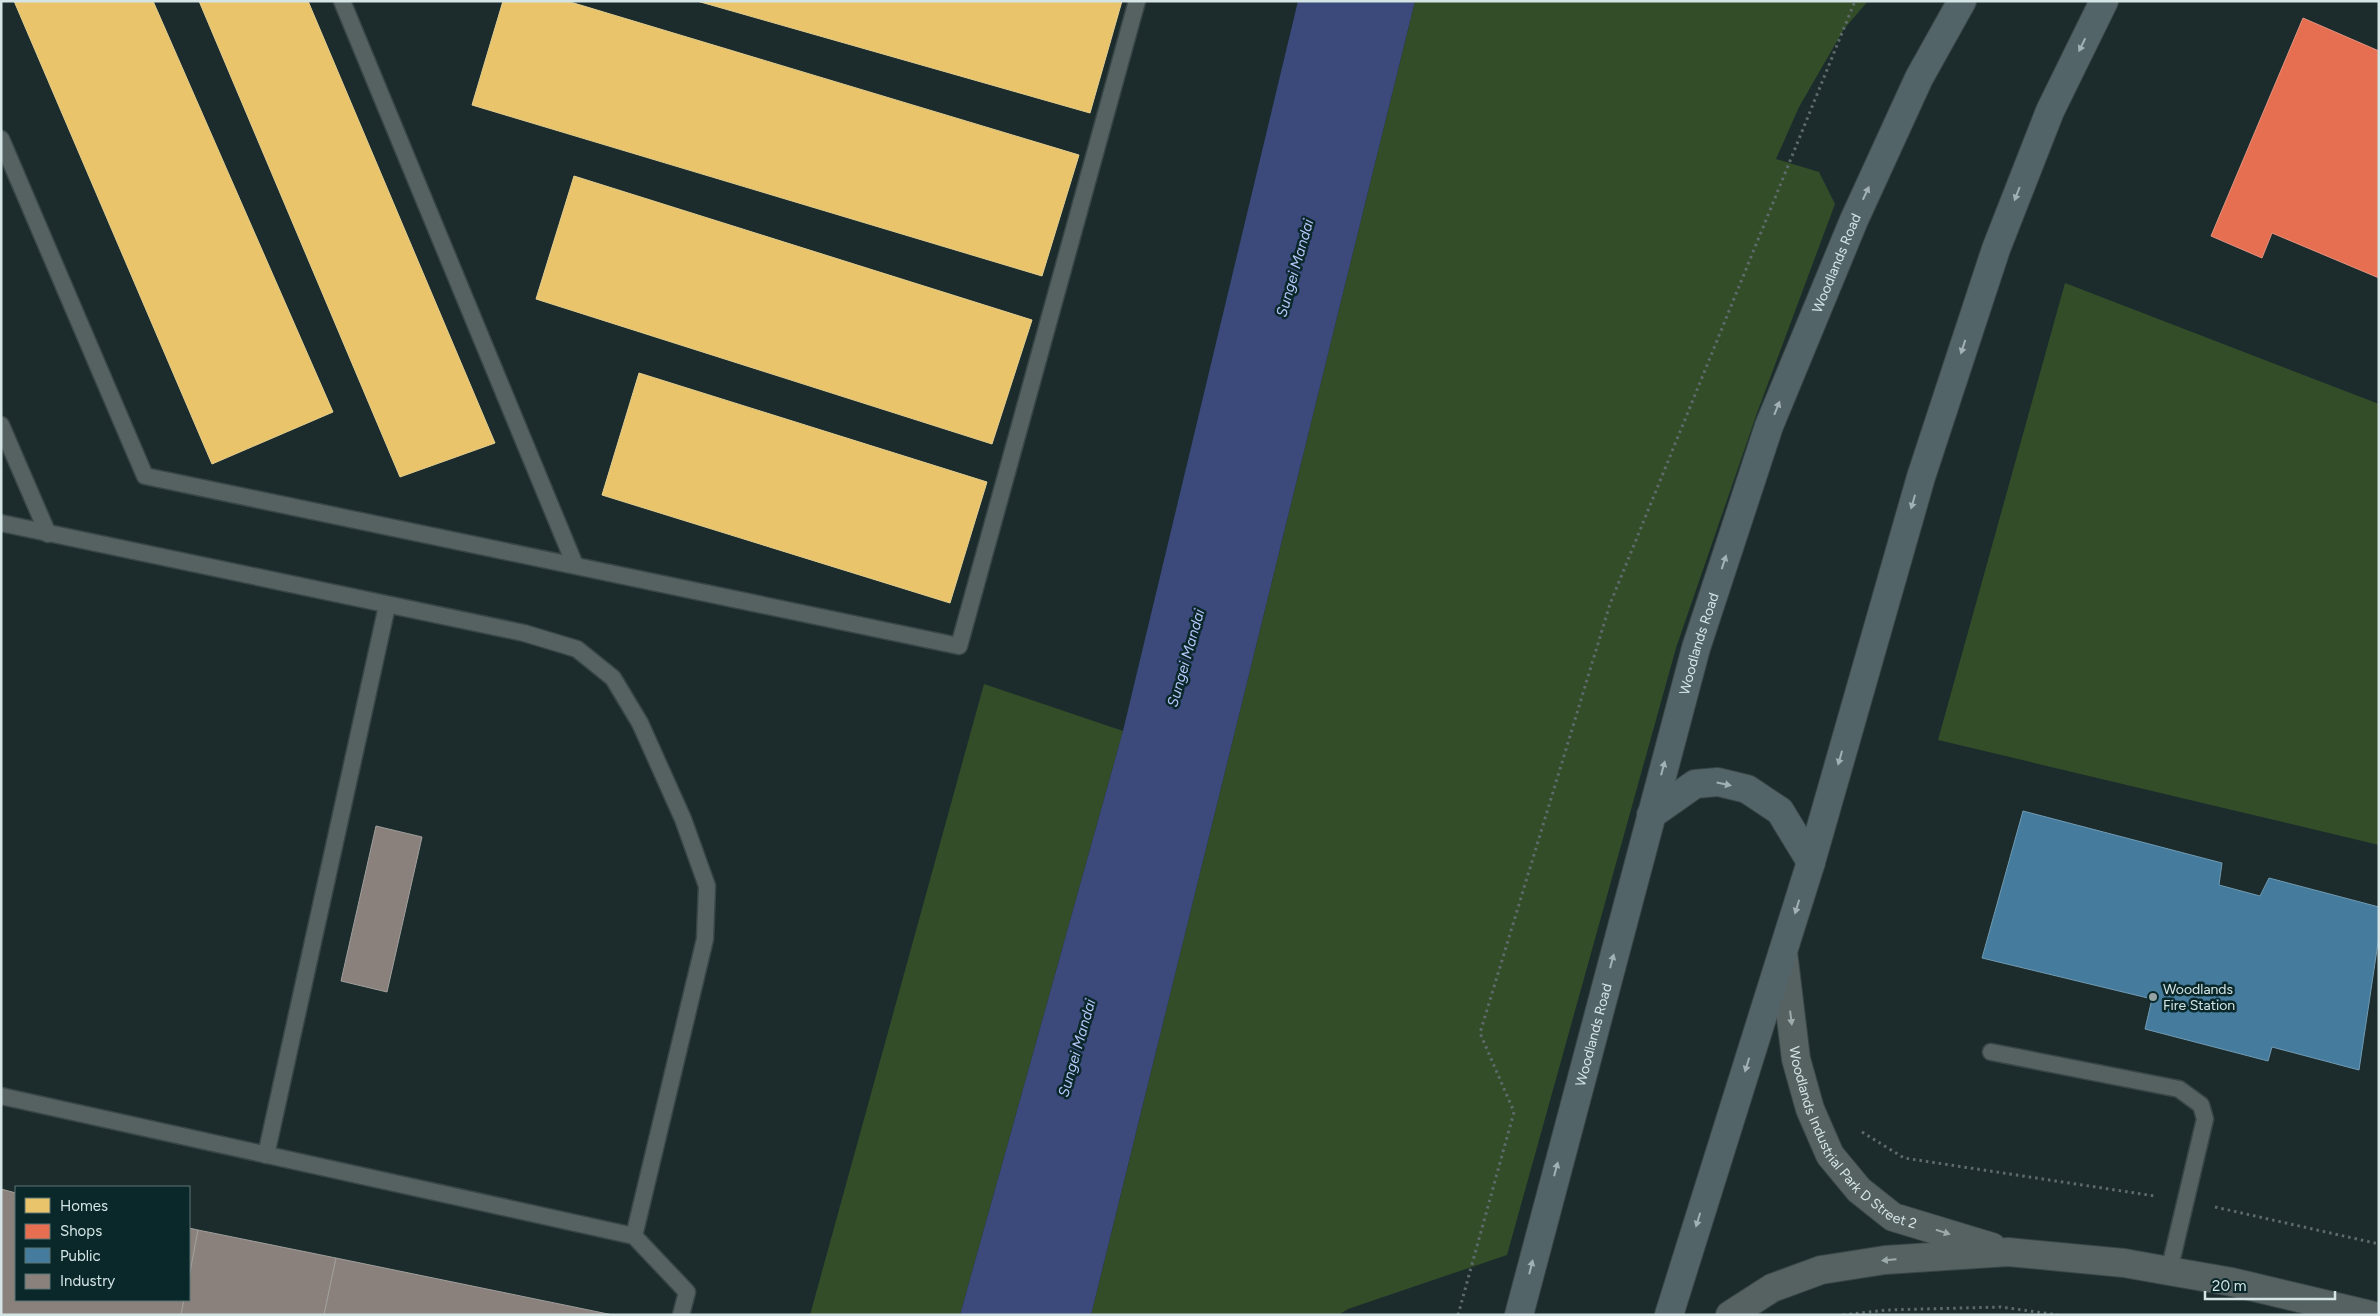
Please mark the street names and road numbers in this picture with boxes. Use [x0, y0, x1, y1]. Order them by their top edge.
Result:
street label: Woodlands Road [1809, 211, 1865, 315]
street label: Woodlands Road [1676, 591, 1723, 697]
street label: Woodlands Road [1572, 981, 1616, 1088]
street label: Woodlands Industrial Park D Street 2 [1785, 1045, 1919, 1233]

